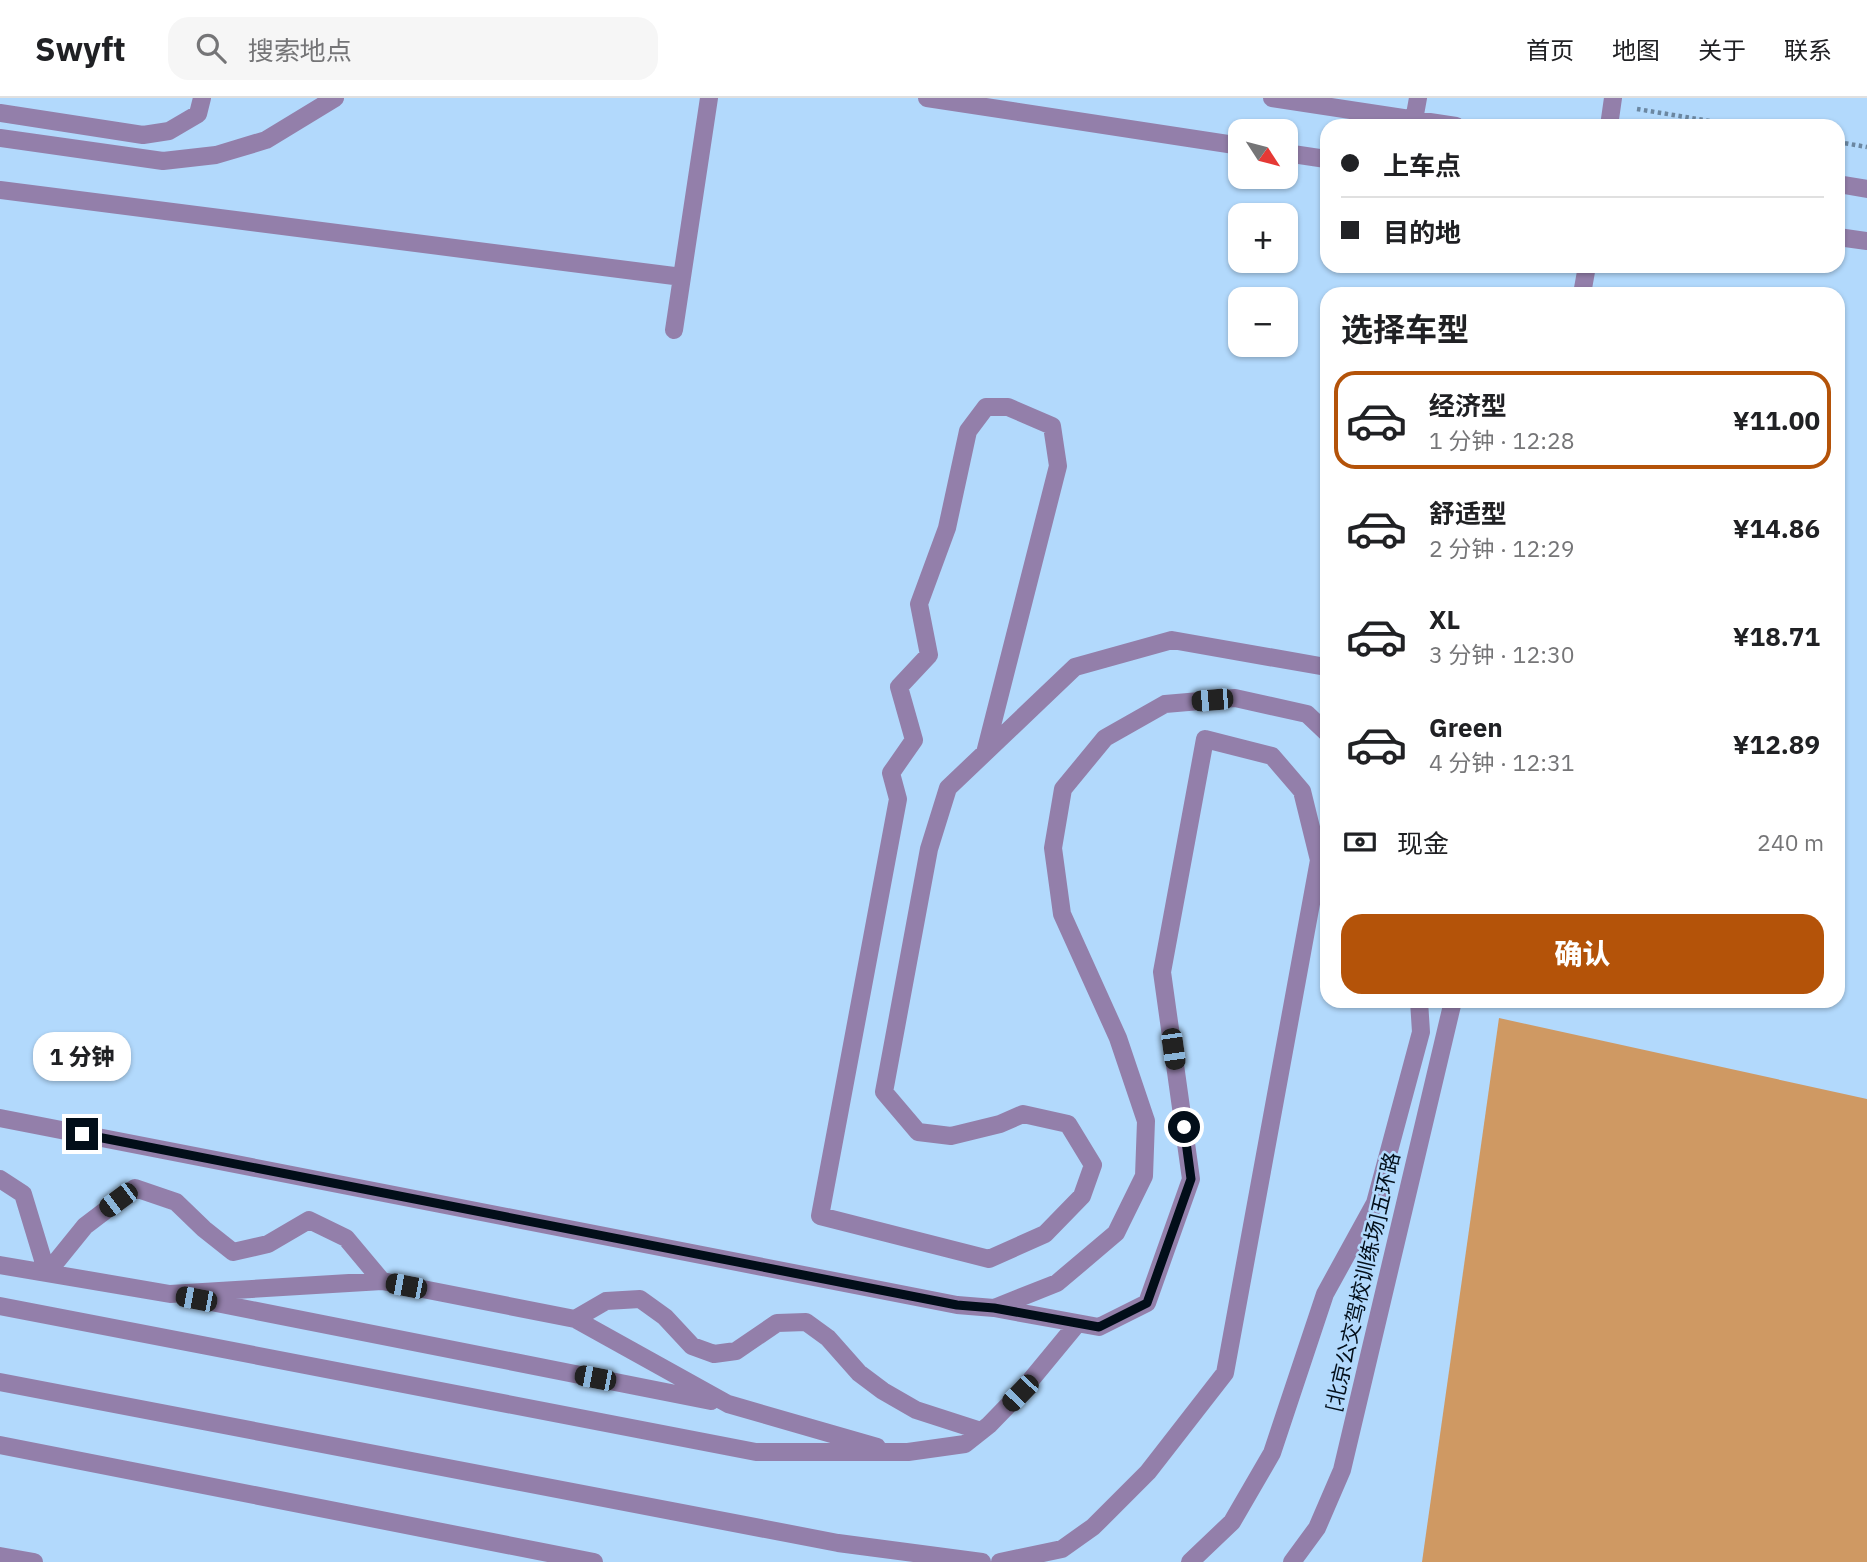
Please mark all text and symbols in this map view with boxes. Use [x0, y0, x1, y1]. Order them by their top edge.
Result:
search box [168, 17, 658, 80]
text: Swyft [35, 27, 126, 70]
icon: search [192, 29, 230, 67]
text: 搜索地点 [248, 33, 352, 67]
text: 首页 [1526, 34, 1574, 66]
text: 地图 [1612, 34, 1660, 66]
text: 关于 [1698, 34, 1746, 66]
text: 联系 [1784, 34, 1832, 66]
north arrow [1228, 119, 1298, 189]
map controls [1228, 119, 1298, 357]
text: 上车点 [1383, 148, 1461, 182]
button: + [1228, 203, 1298, 273]
text: 目的地 [1383, 215, 1461, 249]
button: − [1228, 287, 1298, 357]
text: 选择车型 [1341, 308, 1469, 350]
text: 经济型 [1429, 388, 1507, 422]
icon: car [1345, 389, 1408, 452]
text: ¥11.00 [1733, 403, 1820, 437]
text: 1 分钟 · 12:28 [1429, 425, 1575, 455]
text: 舒适型 [1429, 496, 1507, 530]
icon: car [1345, 497, 1408, 560]
text: ¥14.86 [1733, 511, 1820, 545]
text: 2 分钟 · 12:29 [1429, 533, 1575, 563]
text: XL [1429, 602, 1460, 636]
icon: car [1345, 605, 1408, 668]
text: ¥18.71 [1733, 619, 1820, 653]
text: 3 分钟 · 12:30 [1429, 639, 1575, 669]
car [1191, 688, 1234, 712]
text: Green [1429, 710, 1503, 744]
icon: car [1345, 713, 1408, 776]
text: ¥12.89 [1733, 727, 1820, 761]
text: 4 分钟 · 12:31 [1429, 747, 1575, 777]
icon: cash [1341, 823, 1379, 861]
text: 现金 [1397, 826, 1449, 860]
text: 240 m [1757, 827, 1824, 857]
button: 确认 [1341, 914, 1824, 994]
car [1160, 1027, 1187, 1071]
callout: 1 分钟 [33, 1032, 131, 1082]
text: 1 分钟 [49, 1041, 115, 1071]
route start [1168, 1111, 1200, 1143]
route end [66, 1118, 98, 1150]
street label: [北京公交驾校训练场]五环路 [1319, 1149, 1406, 1414]
car [95, 1179, 142, 1221]
car [384, 1272, 429, 1300]
car [174, 1285, 219, 1313]
car [573, 1364, 618, 1392]
car [998, 1371, 1043, 1415]

